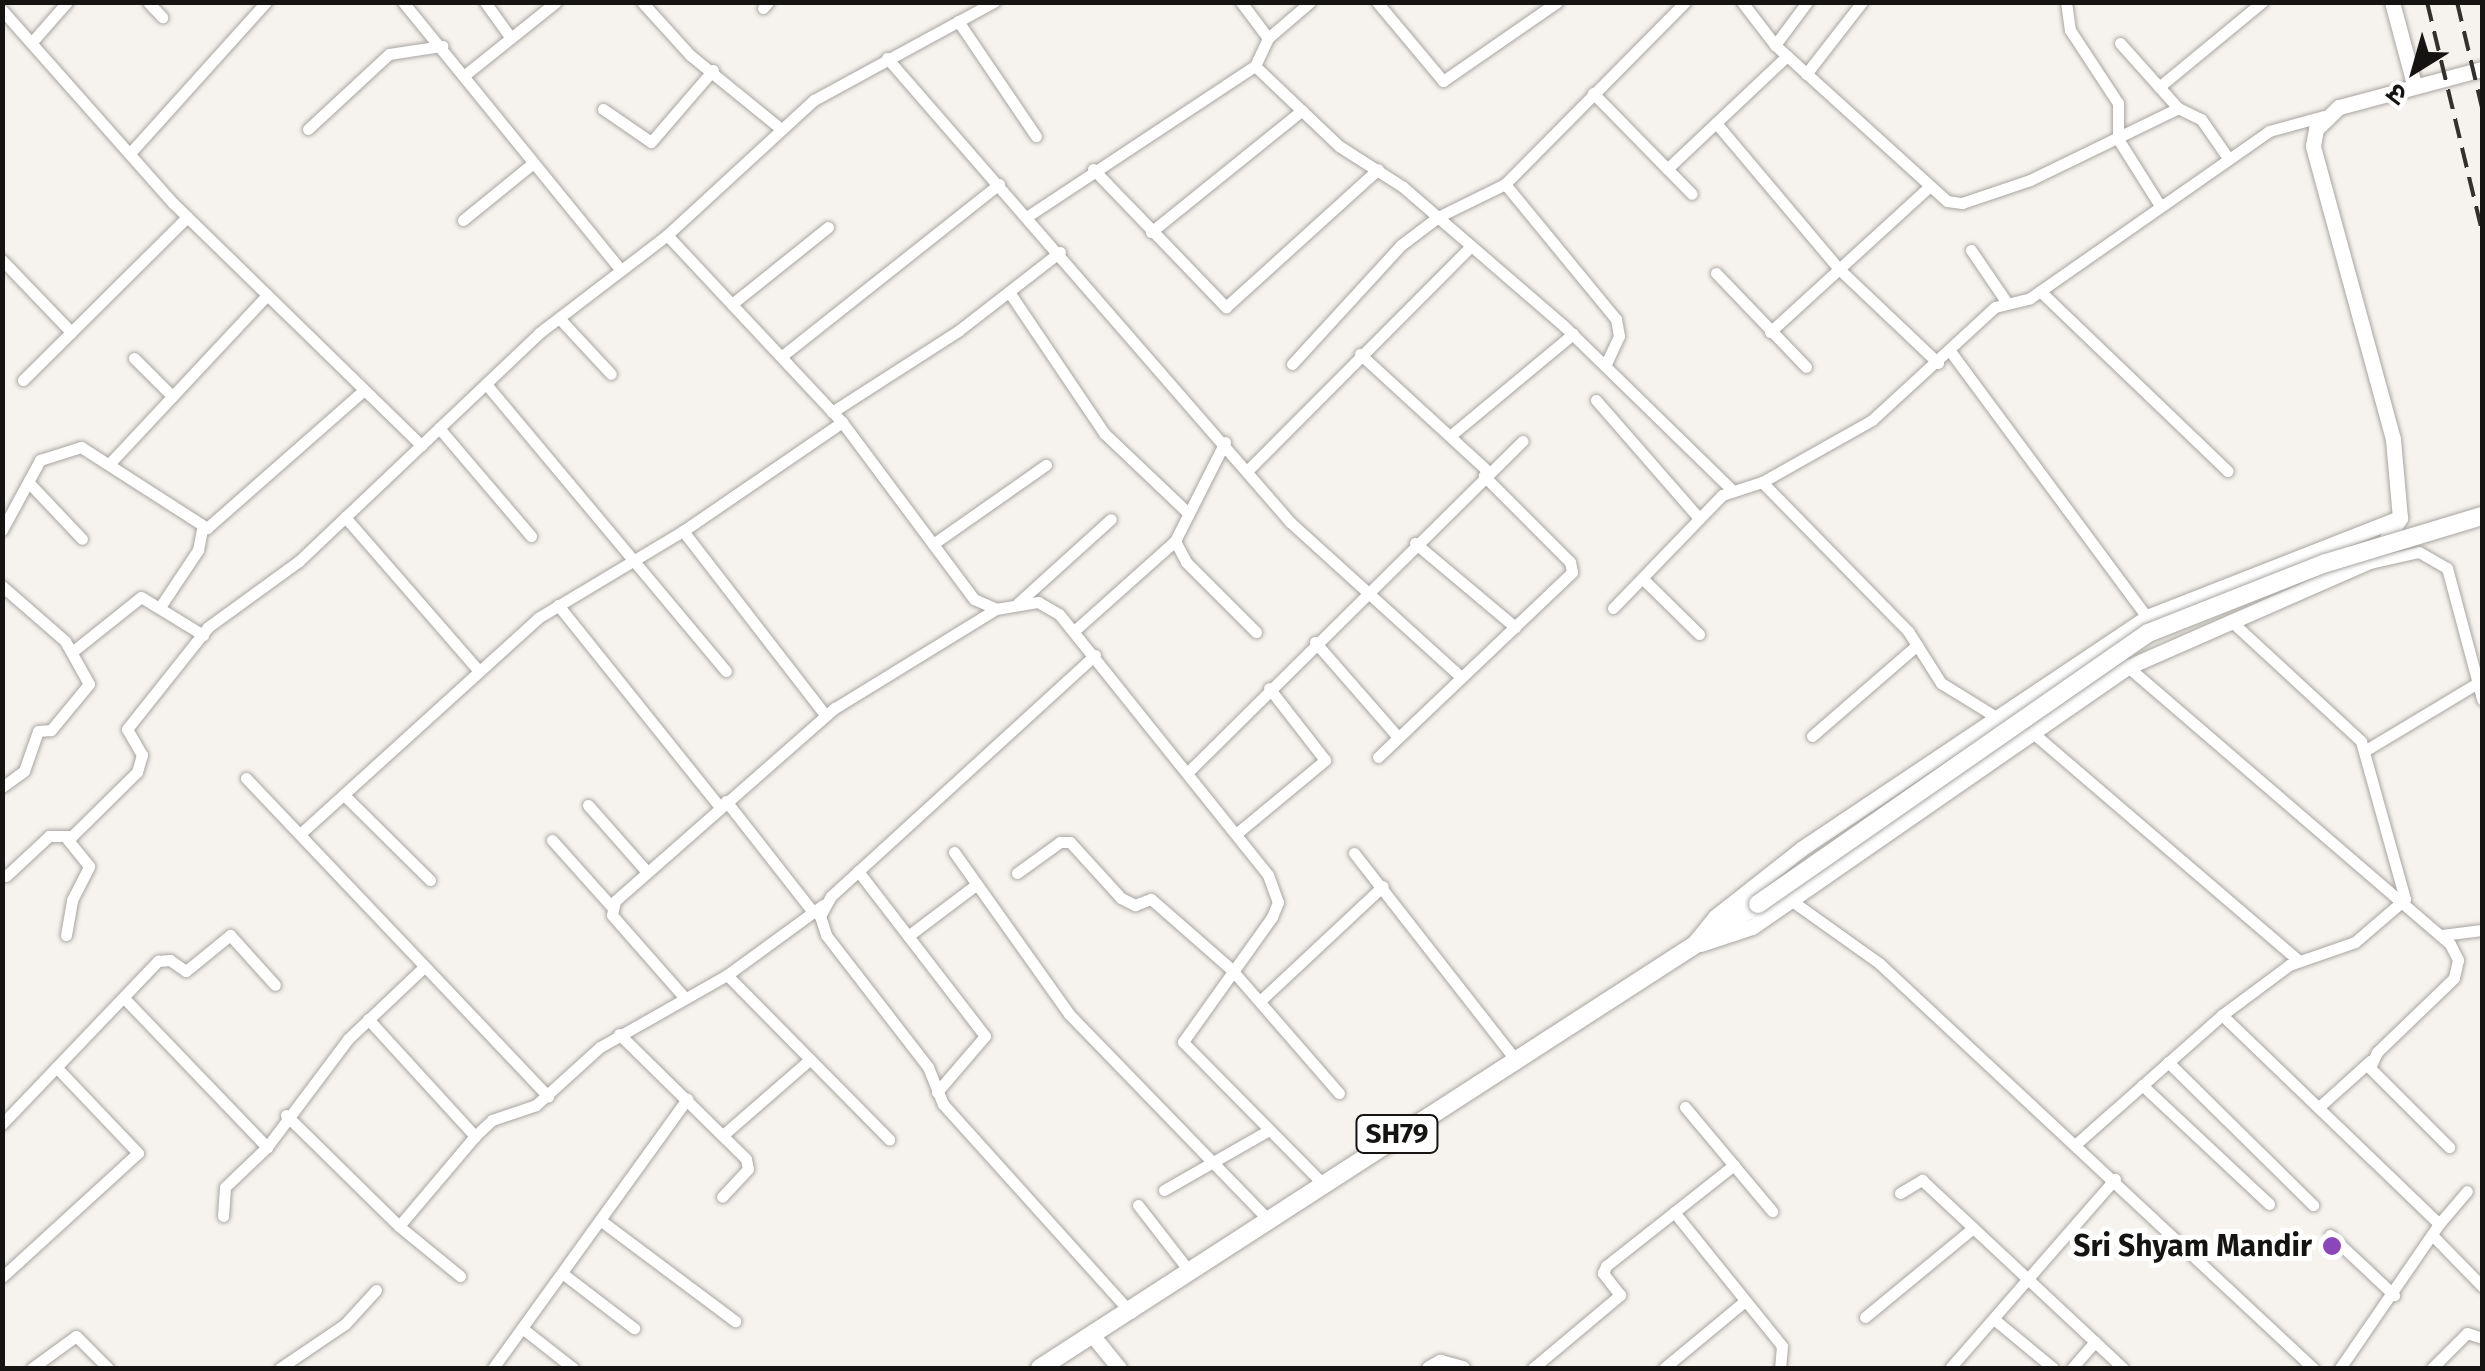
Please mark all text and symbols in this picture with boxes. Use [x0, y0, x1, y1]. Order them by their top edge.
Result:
north arrow [2365, 20, 2465, 120]
text: उ [2380, 76, 2413, 112]
road number: SH79 [1354, 1111, 1440, 1157]
place label: Sri Shyam Mandir [2073, 1228, 2312, 1264]
marker: Sri Shyam Mandir [2321, 1235, 2343, 1257]

